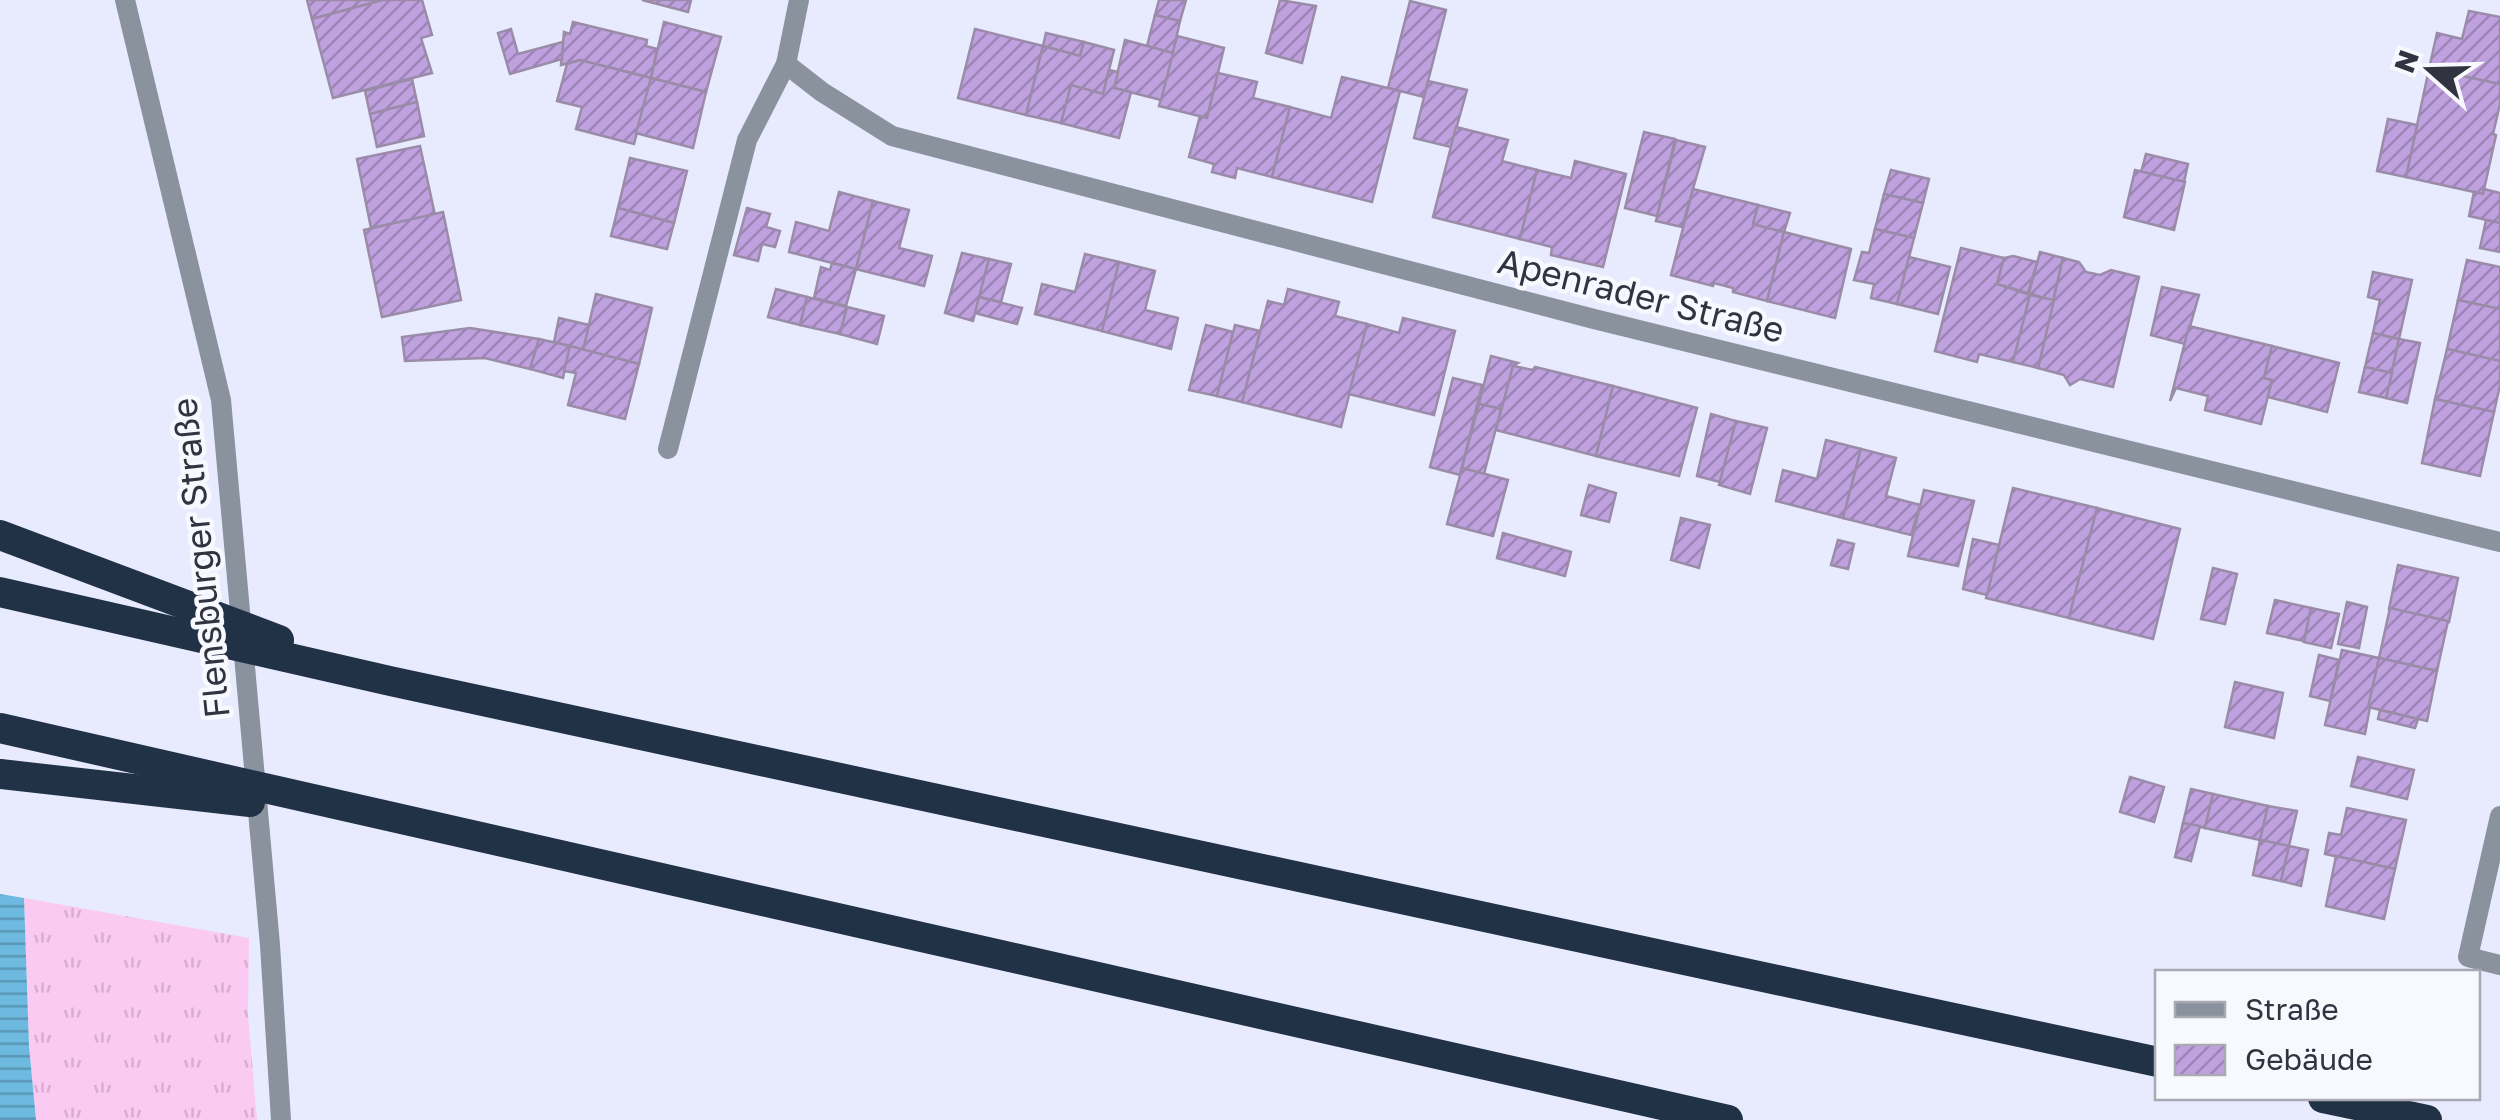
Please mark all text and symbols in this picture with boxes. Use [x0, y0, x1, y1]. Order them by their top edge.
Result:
north arrow [2380, 20, 2480, 120]
text: N [2387, 46, 2425, 77]
street label: Apenrader Straße [1494, 239, 1789, 351]
street label: Flensburger Straße [162, 396, 238, 720]
legend [2155, 970, 2480, 1100]
text: Straße [2245, 991, 2339, 1027]
text: Gebäude [2245, 1041, 2373, 1077]

